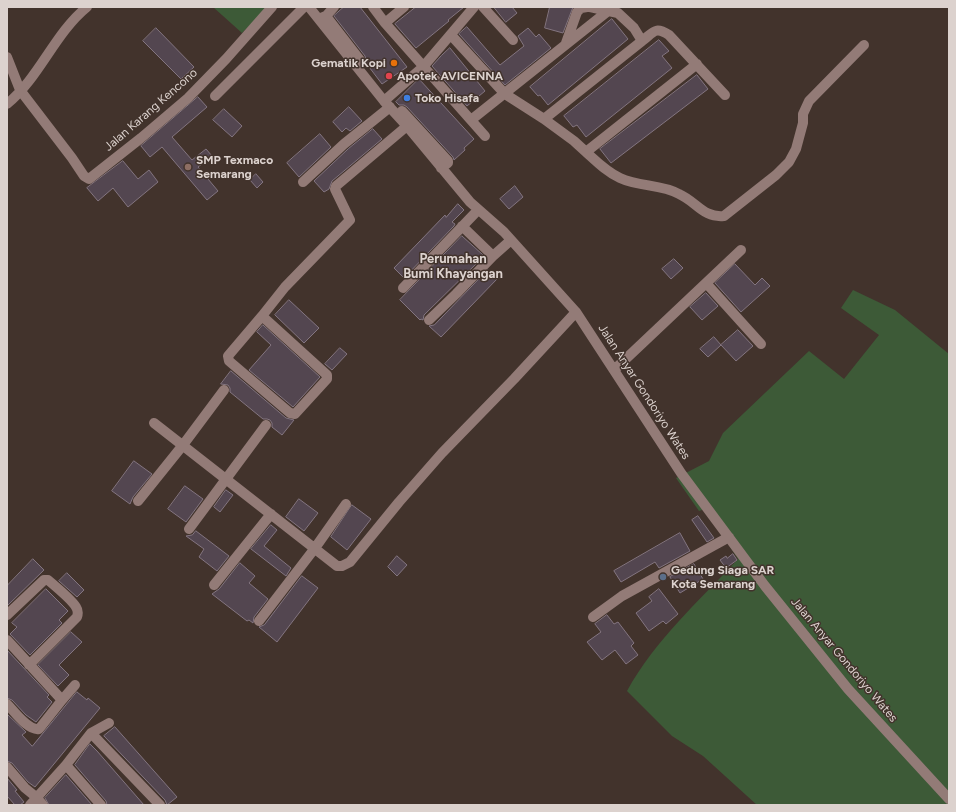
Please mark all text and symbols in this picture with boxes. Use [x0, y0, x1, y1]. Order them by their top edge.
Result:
place label: Gematik Kopi [311, 56, 386, 70]
marker: Gematik Kopi [389, 58, 399, 68]
street label: Jalan Karang Kencono [102, 66, 200, 154]
place label: Apotek AVICENNA [397, 69, 503, 83]
marker: Apotek AVICENNA [384, 71, 394, 81]
place label: Toko Hisafa [415, 91, 479, 105]
marker: Toko Hisafa [402, 93, 412, 103]
place label: SMP Texmaco Semarang [196, 153, 273, 181]
marker: SMP Texmaco Semarang [183, 162, 193, 172]
district label: Perumahan Bumi Khayangan [403, 251, 503, 282]
street label: Jalan Anyar Gondoriyo Wates [595, 322, 693, 462]
place label: Gedung Siaga SAR Kota Semarang [671, 563, 774, 591]
marker: Gedung Siaga SAR Kota Semarang [658, 572, 668, 582]
street label: Jalan Anyar Gondoriyo Wates [788, 595, 900, 725]

